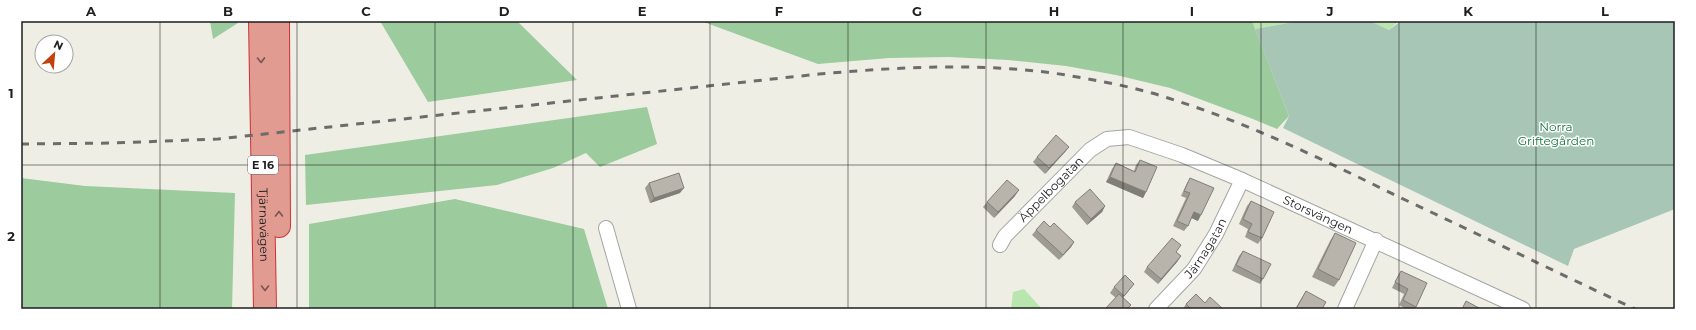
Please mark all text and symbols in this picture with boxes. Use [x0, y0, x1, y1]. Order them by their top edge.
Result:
text: A [85, 3, 97, 19]
text: B [223, 3, 233, 19]
text: C [361, 3, 371, 19]
text: D [499, 3, 510, 19]
text: E [638, 3, 647, 19]
text: F [775, 3, 783, 19]
text: G [912, 3, 922, 19]
text: H [1049, 3, 1059, 19]
text: I [1190, 3, 1194, 19]
text: J [1325, 3, 1334, 19]
text: K [1463, 3, 1473, 19]
text: L [1601, 3, 1609, 19]
north arrow [34, 34, 74, 74]
text: N [51, 37, 65, 53]
one-way arrow [257, 57, 265, 63]
text: 1 [8, 85, 14, 101]
park label: Norra Griftegården [1518, 119, 1594, 148]
street label: Äppelbogatan [1015, 153, 1086, 225]
road number: E 16 [248, 156, 278, 174]
street label: Tjärnavägen [256, 188, 272, 262]
street label: Storsvängen [1281, 192, 1355, 237]
one-way arrow [275, 211, 283, 217]
street label: Järnagatan [1180, 216, 1230, 282]
text: 2 [7, 228, 15, 244]
one-way arrow [261, 285, 269, 291]

